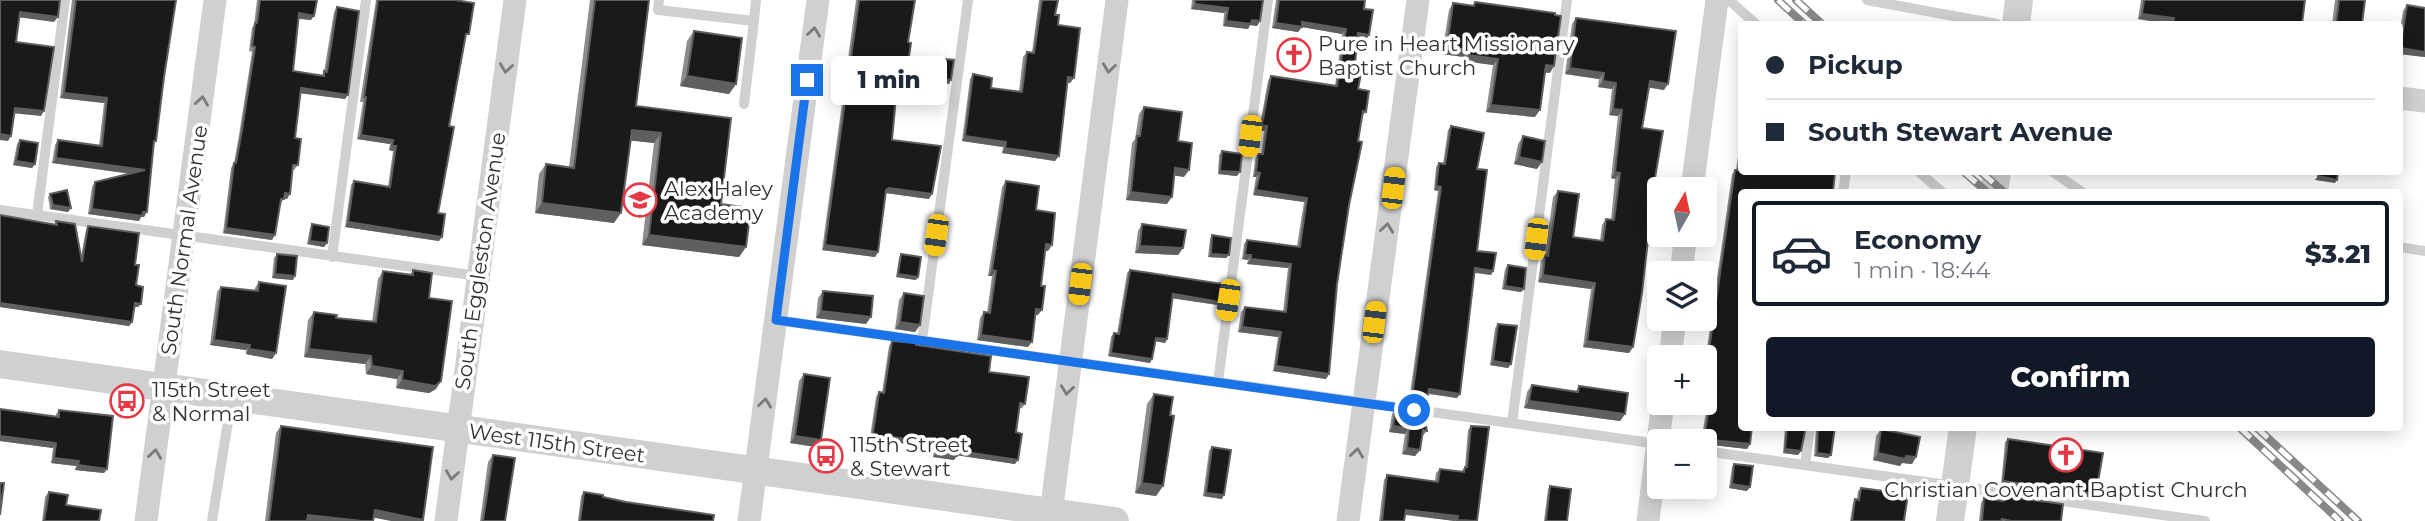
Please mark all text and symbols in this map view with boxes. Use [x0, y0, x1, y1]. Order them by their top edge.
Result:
one-way arrow [806, 26, 821, 37]
place label: Pure in Heart Missionary Baptist Church [1318, 31, 1575, 80]
church icon: Pure in Heart Missionary Baptist Church [1275, 36, 1313, 74]
text: Pickup [1808, 49, 1903, 81]
callout: 1 min [832, 56, 947, 104]
one-way arrow [499, 62, 514, 74]
one-way arrow [1101, 62, 1116, 74]
route end [791, 64, 823, 96]
text: 1 min [857, 66, 921, 94]
one-way arrow [194, 95, 209, 107]
car [1238, 114, 1263, 158]
text: South Stewart Avenue [1808, 116, 2113, 148]
street label: South Normal Avenue [155, 123, 213, 357]
street label: South Eggleston Avenue [450, 131, 510, 391]
car [1381, 166, 1406, 210]
place label: Alex Haley Academy [664, 176, 773, 225]
north arrow [1647, 177, 1717, 247]
map controls [1647, 177, 1717, 499]
school or university icon: Alex Haley Academy [621, 181, 659, 219]
car [923, 213, 950, 257]
car [1524, 217, 1549, 261]
one-way arrow [1379, 222, 1394, 234]
icon: car [1770, 222, 1833, 285]
text: Economy [1854, 224, 1981, 256]
text: $3.21 [2305, 238, 2371, 270]
text: 1 min · 18:44 [1854, 256, 1991, 284]
button: layers [1647, 261, 1717, 331]
car [1068, 262, 1093, 306]
car [1215, 278, 1242, 322]
car [1362, 300, 1387, 344]
button: Confirm [1766, 337, 2375, 417]
button: + [1647, 345, 1717, 415]
place label: 115th Street & Normal [152, 377, 271, 426]
bus stop icon: 115th Street & Normal [108, 382, 146, 420]
one-way arrow [1059, 385, 1074, 396]
route start [1398, 394, 1430, 426]
one-way arrow [757, 397, 772, 409]
street label: West 115th Street [467, 418, 647, 468]
button: − [1647, 429, 1717, 499]
place label: 115th Street & Stewart [850, 432, 969, 481]
church icon: Christian Covenant Baptist Church [2047, 436, 2085, 474]
bus stop icon: 115th Street & Stewart [807, 437, 845, 475]
one-way arrow [1349, 447, 1364, 459]
one-way arrow [147, 448, 162, 460]
one-way arrow [445, 469, 460, 481]
place label: Christian Covenant Baptist Church [1884, 477, 2248, 502]

